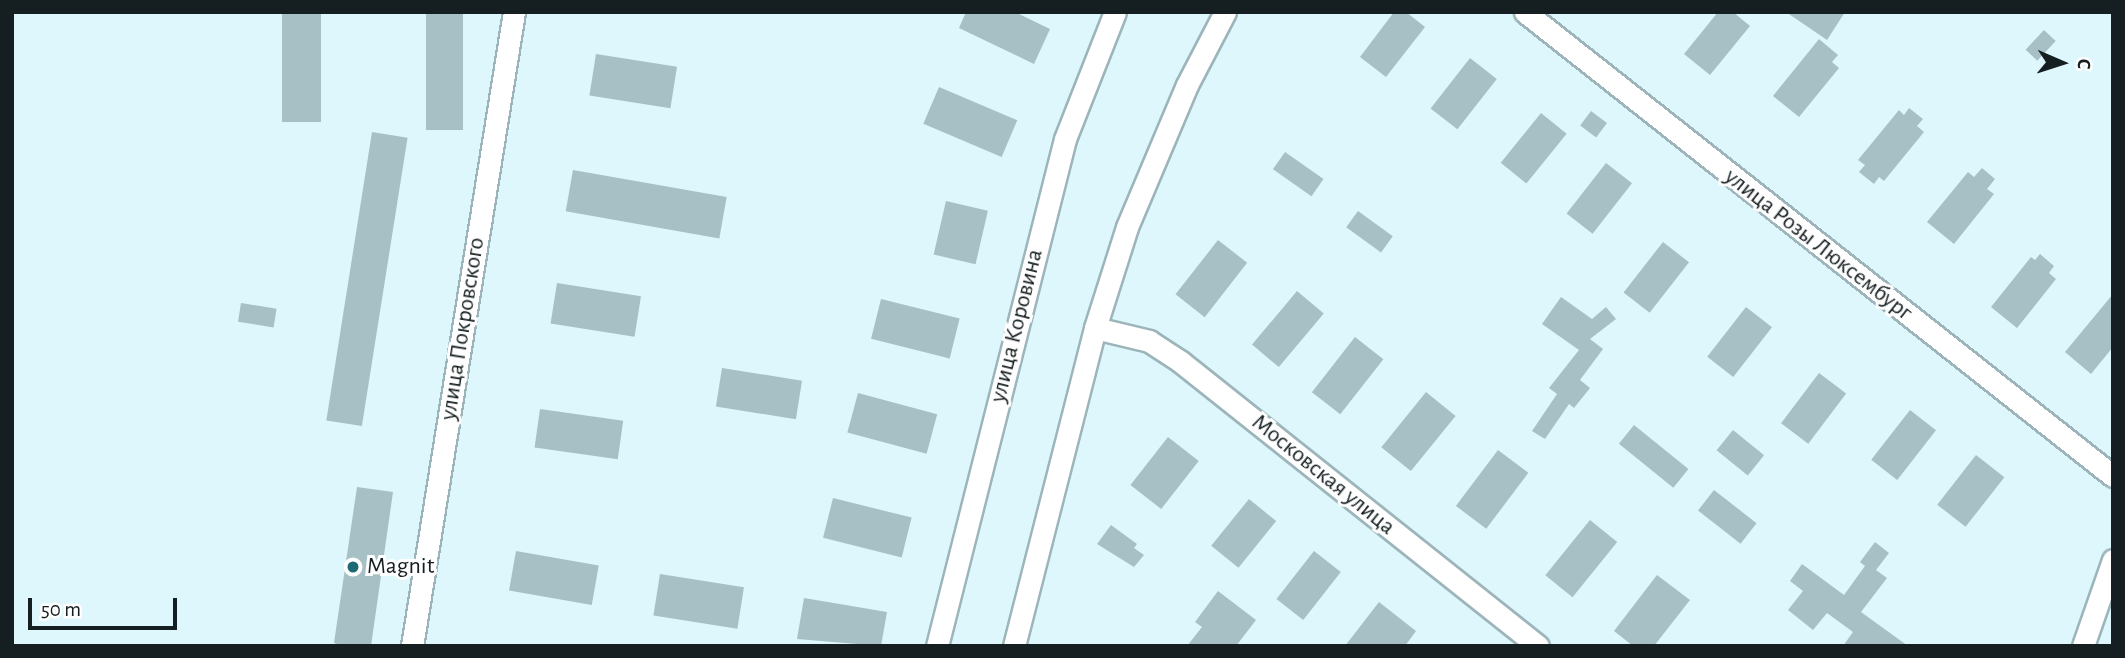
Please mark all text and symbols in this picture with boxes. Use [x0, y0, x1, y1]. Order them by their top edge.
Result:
north arrow [2027, 28, 2097, 98]
text: С [2074, 58, 2093, 70]
street label: улица Розы Люксембург [1718, 163, 1918, 327]
street label: улица Покровского [434, 236, 492, 422]
street label: улица Коровина [984, 246, 1050, 406]
street label: Московская улица [1245, 408, 1401, 542]
place label: Magnit [367, 553, 434, 581]
marker: Magnit [345, 559, 361, 575]
scale bar [32, 584, 180, 628]
text: 50 m [41, 599, 81, 620]

